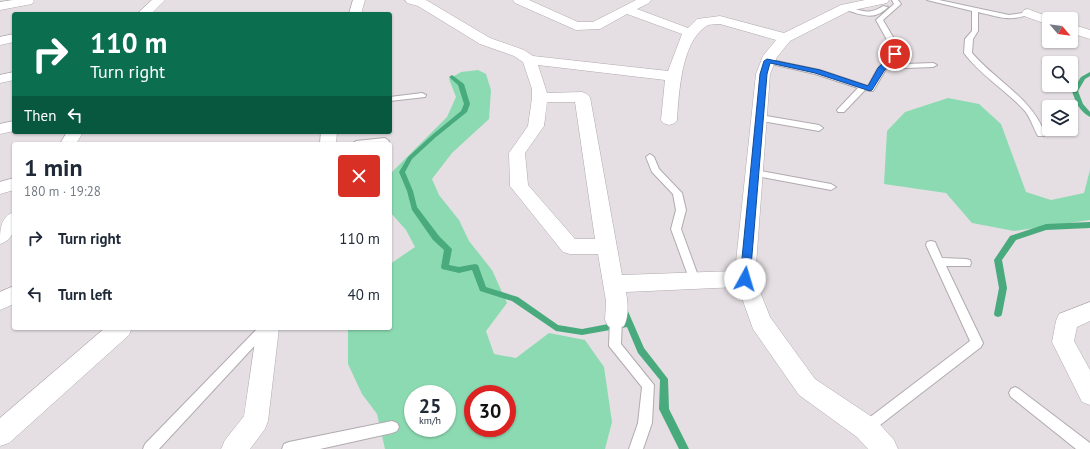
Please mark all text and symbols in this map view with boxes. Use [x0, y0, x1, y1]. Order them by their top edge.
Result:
north arrow [1042, 12, 1078, 48]
map controls [1042, 12, 1078, 136]
text: 110 m [90, 24, 167, 61]
icon: right [24, 28, 76, 80]
pin [878, 37, 912, 71]
icon: arrive [884, 43, 906, 65]
button: search [1042, 56, 1078, 92]
text: Turn right [90, 60, 165, 83]
button: layers [1042, 100, 1078, 136]
icon: left [64, 104, 86, 126]
text: Then [24, 106, 56, 125]
text: 1 min [24, 152, 83, 183]
button: close [338, 155, 380, 197]
text: 180 m · 19:28 [24, 183, 101, 200]
icon: right [24, 227, 46, 249]
text: Turn right [58, 229, 121, 248]
text: 110 m [339, 229, 380, 248]
position arrow [724, 258, 766, 300]
icon: left [24, 283, 46, 305]
text: Turn left [58, 285, 112, 304]
text: 40 m [347, 285, 380, 304]
speed limit sign: 30 [464, 385, 516, 437]
text: 25 [419, 393, 441, 419]
text: km/h [419, 414, 441, 427]

